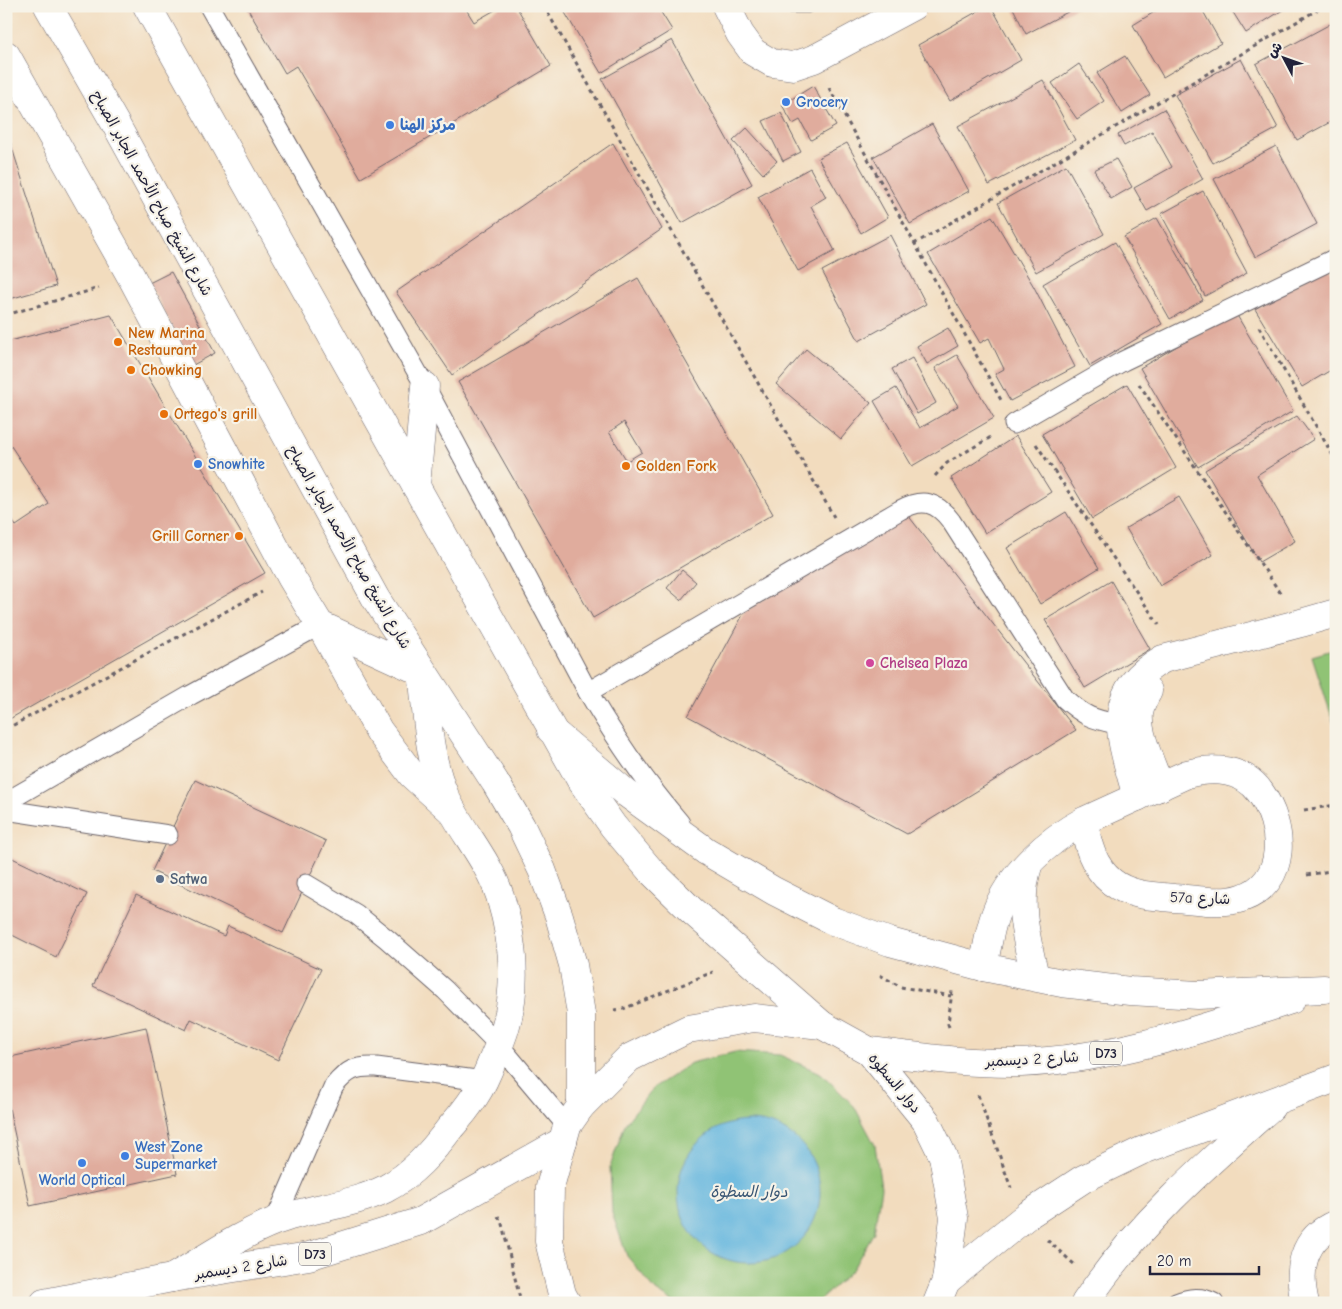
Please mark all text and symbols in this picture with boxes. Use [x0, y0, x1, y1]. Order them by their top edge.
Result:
north arrow [1260, 32, 1310, 82]
text: ش [1263, 38, 1286, 61]
street label: شارع الشيخ صباح الأحمد الجابر الصباح [87, 87, 217, 299]
place label: Grocery [796, 93, 848, 111]
marker: Grocery [780, 96, 792, 108]
place label: مركز الهنا [400, 116, 456, 134]
marker: مركز الهنا [384, 119, 396, 131]
place label: New Marina Restaurant [128, 324, 205, 359]
marker: New Marina Restaurant [112, 336, 124, 348]
place label: Chowking [141, 361, 202, 379]
marker: Chowking [125, 364, 137, 376]
place label: Ortego's grill [174, 405, 257, 423]
marker: Ortego's grill [158, 408, 170, 420]
street label: شارع الشيخ صباح الأحمد الجابر الصباح [282, 441, 416, 653]
place label: Snowhite [208, 455, 265, 473]
place label: Golden Fork [636, 457, 717, 475]
marker: Snowhite [192, 458, 204, 470]
marker: Golden Fork [620, 460, 632, 472]
place label: Grill Corner [152, 527, 229, 545]
marker: Grill Corner [233, 530, 245, 542]
place label: Chelsea Plaza [880, 654, 968, 672]
marker: Chelsea Plaza [864, 657, 876, 669]
place label: Satwa [170, 870, 208, 888]
marker: Satwa [154, 873, 166, 885]
street label: 57a شارع [1169, 888, 1231, 909]
road number: D73 [1090, 1042, 1122, 1064]
street label: شارع 2 ديسمبر [983, 1048, 1079, 1072]
street label: دوار السطوه [864, 1049, 925, 1117]
place label: West Zone Supermarket [135, 1138, 218, 1173]
marker: West Zone Supermarket [119, 1150, 131, 1162]
marker: World Optical [76, 1157, 88, 1169]
place label: World Optical [39, 1171, 125, 1189]
water label: دوار السطوة [710, 1183, 788, 1202]
road number: D73 [299, 1242, 331, 1266]
scale bar [1150, 1244, 1258, 1276]
street label: شارع 2 ديسمبر [191, 1251, 289, 1285]
text: 20 m [1157, 1252, 1191, 1270]

